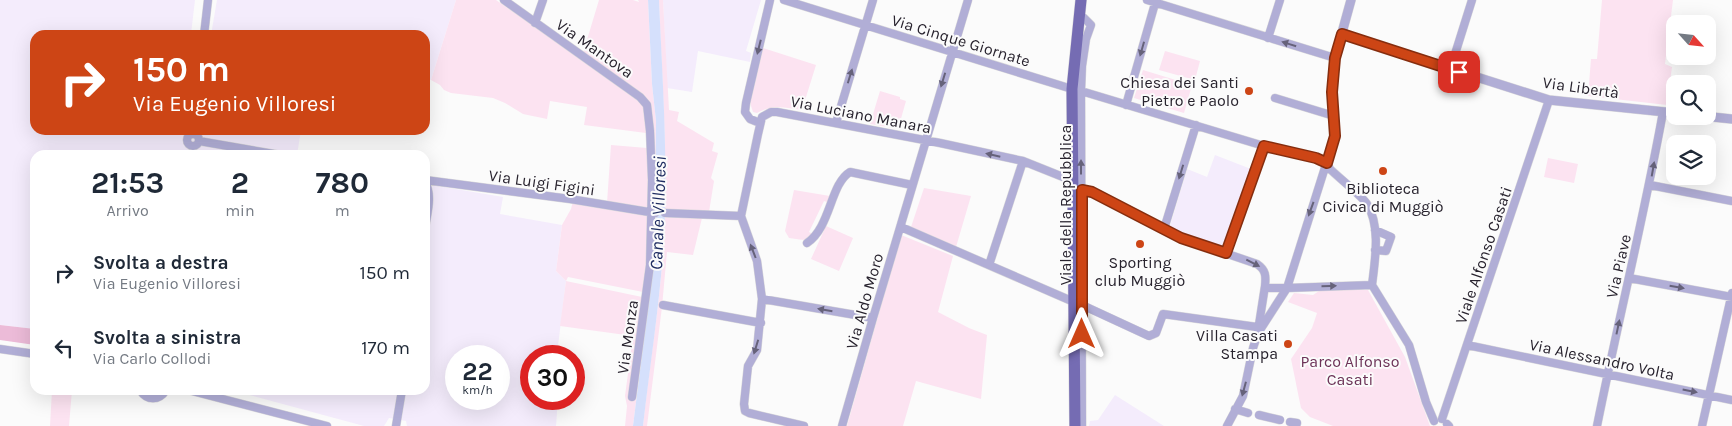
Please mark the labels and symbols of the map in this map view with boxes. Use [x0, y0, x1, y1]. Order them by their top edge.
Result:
street label: Via Cinque Giornate [889, 10, 1032, 71]
street label: Via Mantova [552, 15, 637, 82]
north arrow [1666, 15, 1716, 65]
one-way arrow [755, 40, 763, 55]
one-way arrow [1281, 40, 1296, 47]
one-way arrow [1137, 42, 1145, 57]
pin [1438, 51, 1480, 93]
one-way arrow [846, 68, 854, 83]
one-way arrow [938, 73, 946, 88]
place label: Chiesa dei Santi Pietro e Paolo [1120, 73, 1239, 110]
street label: Via Libertà [1542, 73, 1620, 102]
marker: Chiesa dei Santi Pietro e Paolo [1243, 85, 1255, 97]
street label: Via Luciano Manara [789, 92, 933, 137]
street label: Viale della Repubblica [1056, 125, 1075, 285]
one-way arrow [986, 151, 1001, 159]
water label: Canale Villoresi [645, 155, 671, 271]
one-way arrow [1077, 159, 1085, 175]
one-way arrow [1650, 160, 1658, 176]
one-way arrow [1177, 164, 1185, 179]
marker: Biblioteca Civica di Muggiò [1377, 165, 1389, 177]
street label: Via Luigi Figini [487, 166, 596, 199]
place label: Biblioteca Civica di Muggiò [1322, 179, 1444, 216]
street label: Viale Alfonso Casati [1451, 184, 1516, 326]
one-way arrow [1307, 202, 1314, 217]
street label: Via Piave [1602, 232, 1635, 300]
marker: Sporting club Muggiò [1134, 238, 1146, 250]
one-way arrow [749, 243, 757, 258]
street label: Via Aldo Moro [842, 251, 887, 351]
place label: Sporting club Muggiò [1095, 253, 1185, 290]
one-way arrow [1246, 259, 1260, 267]
one-way arrow [1321, 282, 1337, 290]
one-way arrow [1669, 283, 1685, 291]
street label: Via Monza [613, 299, 642, 375]
one-way arrow [816, 305, 832, 313]
position arrow [1055, 307, 1107, 359]
one-way arrow [1614, 320, 1622, 335]
place label: Villa Casati Stampa [1196, 326, 1278, 363]
street label: Via Alessandro Volta [1528, 335, 1676, 384]
marker: Villa Casati Stampa [1282, 338, 1294, 350]
one-way arrow [752, 340, 760, 355]
speed limit sign: 30 [520, 345, 585, 410]
park label: Parco Alfonso Casati [1301, 352, 1399, 389]
one-way arrow [1240, 381, 1248, 396]
one-way arrow [1682, 388, 1698, 396]

